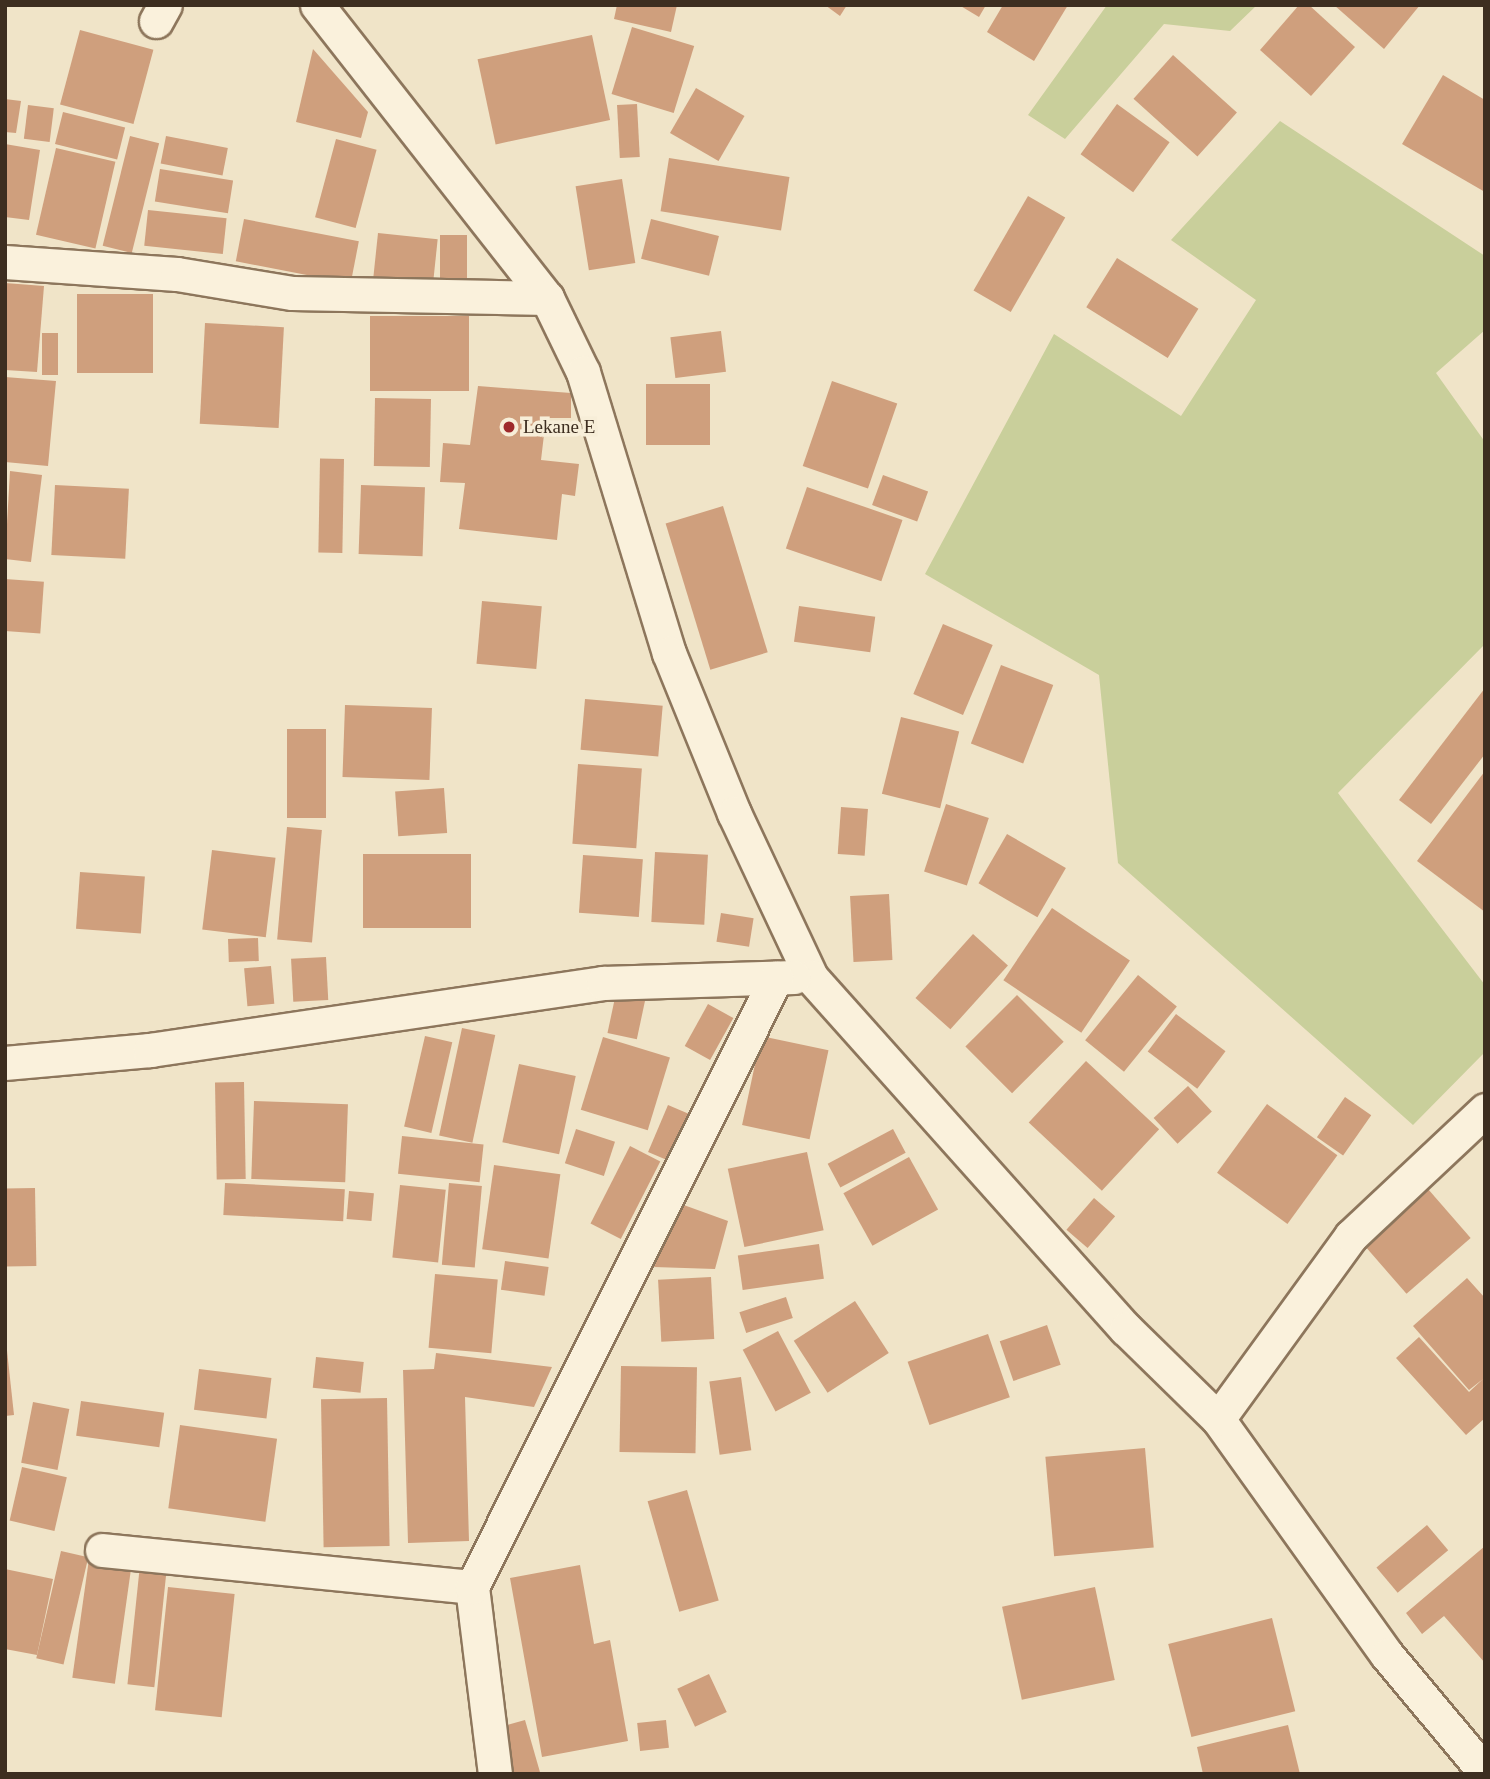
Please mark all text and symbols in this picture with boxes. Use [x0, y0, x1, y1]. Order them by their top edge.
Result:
place label: Lekane E [523, 416, 595, 438]
marker: Lekane E [501, 419, 517, 435]

